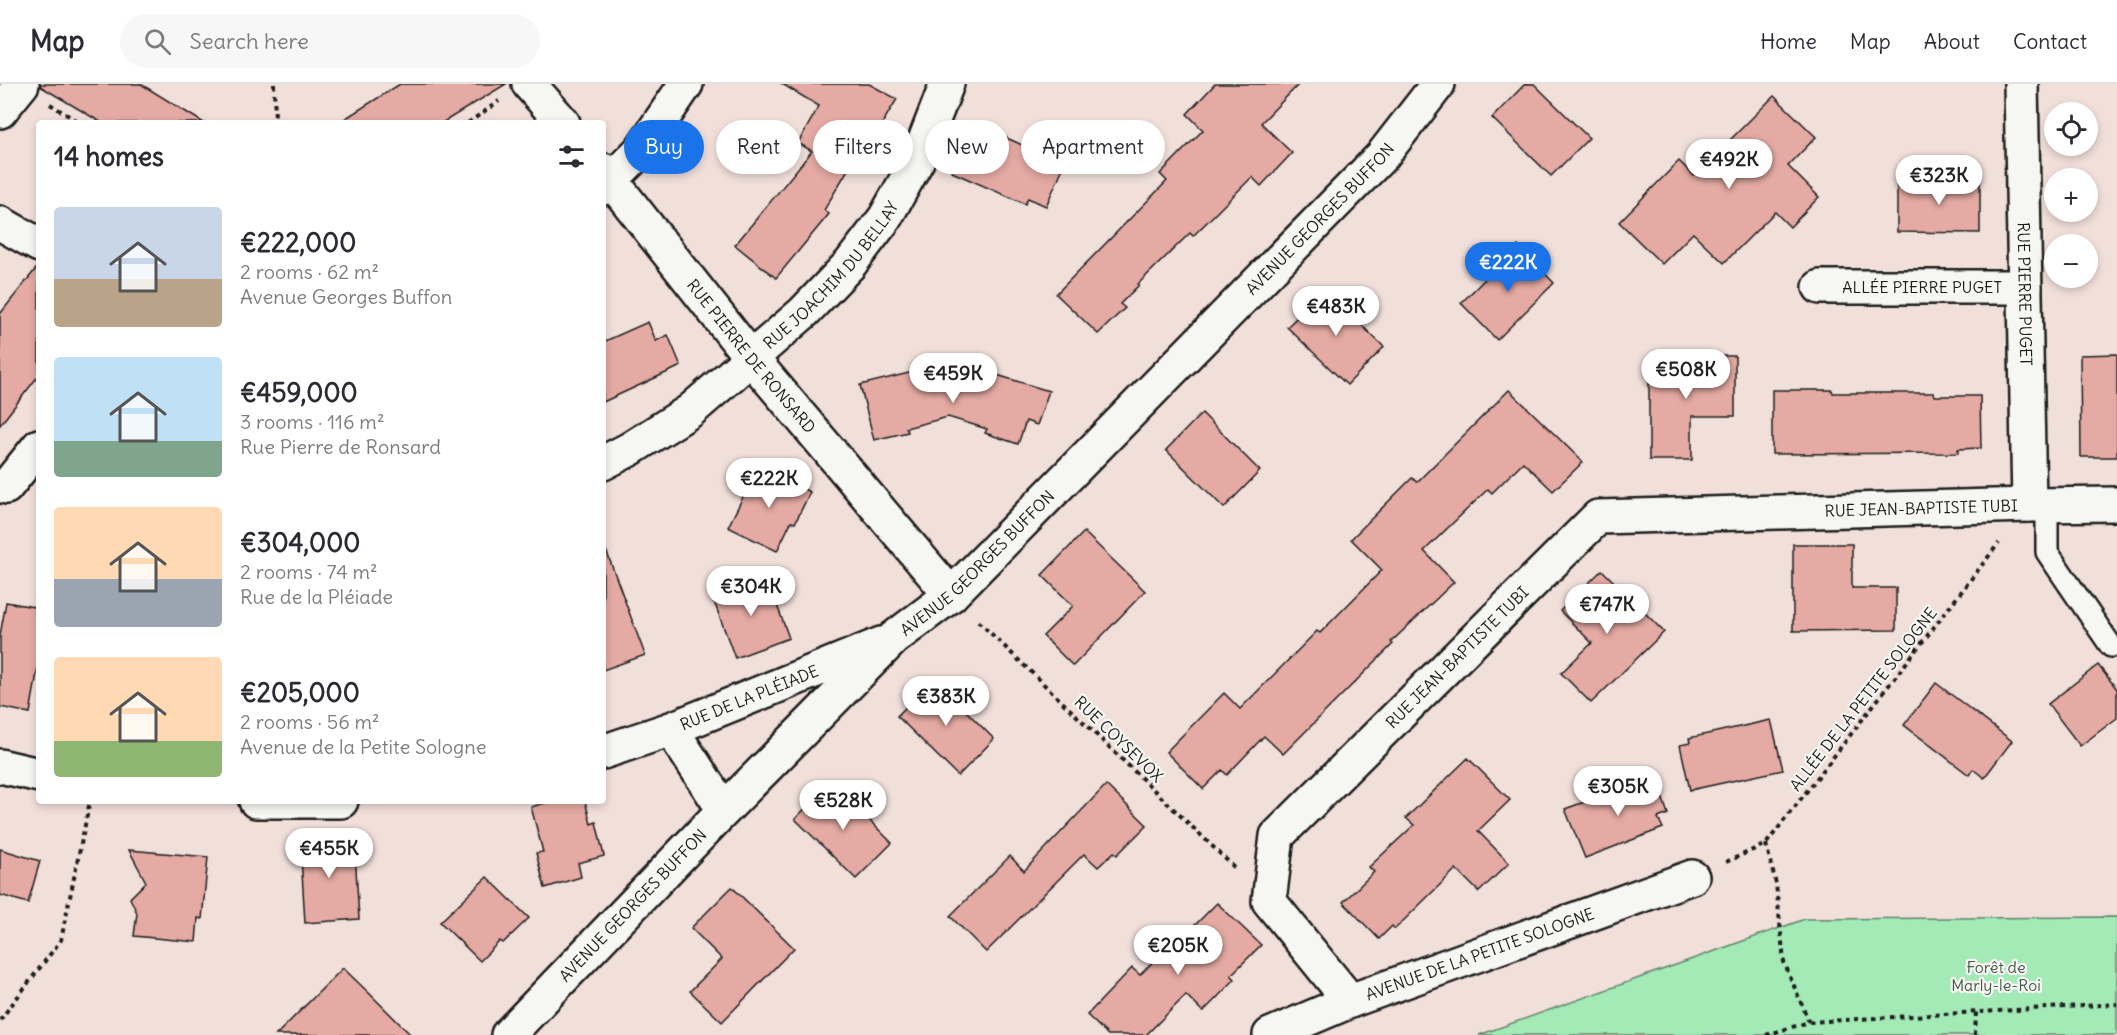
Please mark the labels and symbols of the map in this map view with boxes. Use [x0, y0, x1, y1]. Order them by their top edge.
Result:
street label: AVENUE GEORGES BUFFON [1241, 139, 1398, 299]
pin: €492K [1687, 139, 1771, 190]
pin: €323K [1897, 155, 1981, 206]
street label: RUE JOACHIM DU BELLAY [759, 197, 902, 353]
street label: RUE PIERRE PUGET [2014, 222, 2036, 366]
pin: €222K [1466, 242, 1550, 293]
street label: RUE PIERRE DE RONSARD [683, 275, 820, 437]
street label: ALLÉE PIERRE PUGET [1842, 277, 2002, 297]
pin: €483K [1294, 286, 1378, 337]
pin: €508K [1644, 349, 1728, 400]
pin: €459K [911, 353, 995, 404]
pin: €222K [727, 458, 811, 509]
street label: AVENUE GEORGES BUFFON [896, 486, 1058, 640]
street label: RUE JEAN-BAPTISTE TUBI [1824, 495, 2018, 521]
pin: €304K [709, 566, 793, 617]
street label: RUE JEAN-BAPTISTE TUBI [1381, 582, 1533, 732]
pin: €747K [1565, 584, 1649, 635]
street label: ALLÉE DE LA PETITE SOLOGNE [1785, 603, 1941, 795]
street label: RUE DE LA PLÉIADE [677, 660, 821, 734]
pin: €383K [904, 676, 988, 727]
street label: RUE COYSEVOX [1070, 692, 1168, 786]
pin: €305K [1576, 766, 1660, 817]
pin: €528K [801, 780, 885, 831]
street label: AVENUE GEORGES BUFFON [555, 825, 711, 986]
pin: €455K [287, 828, 371, 879]
street label: AVENUE DE LA PETITE SOLOGNE [1363, 903, 1597, 1005]
pin: €205K [1136, 925, 1220, 976]
park label: Forêt de Marly-le-Roi [1951, 957, 2041, 995]

